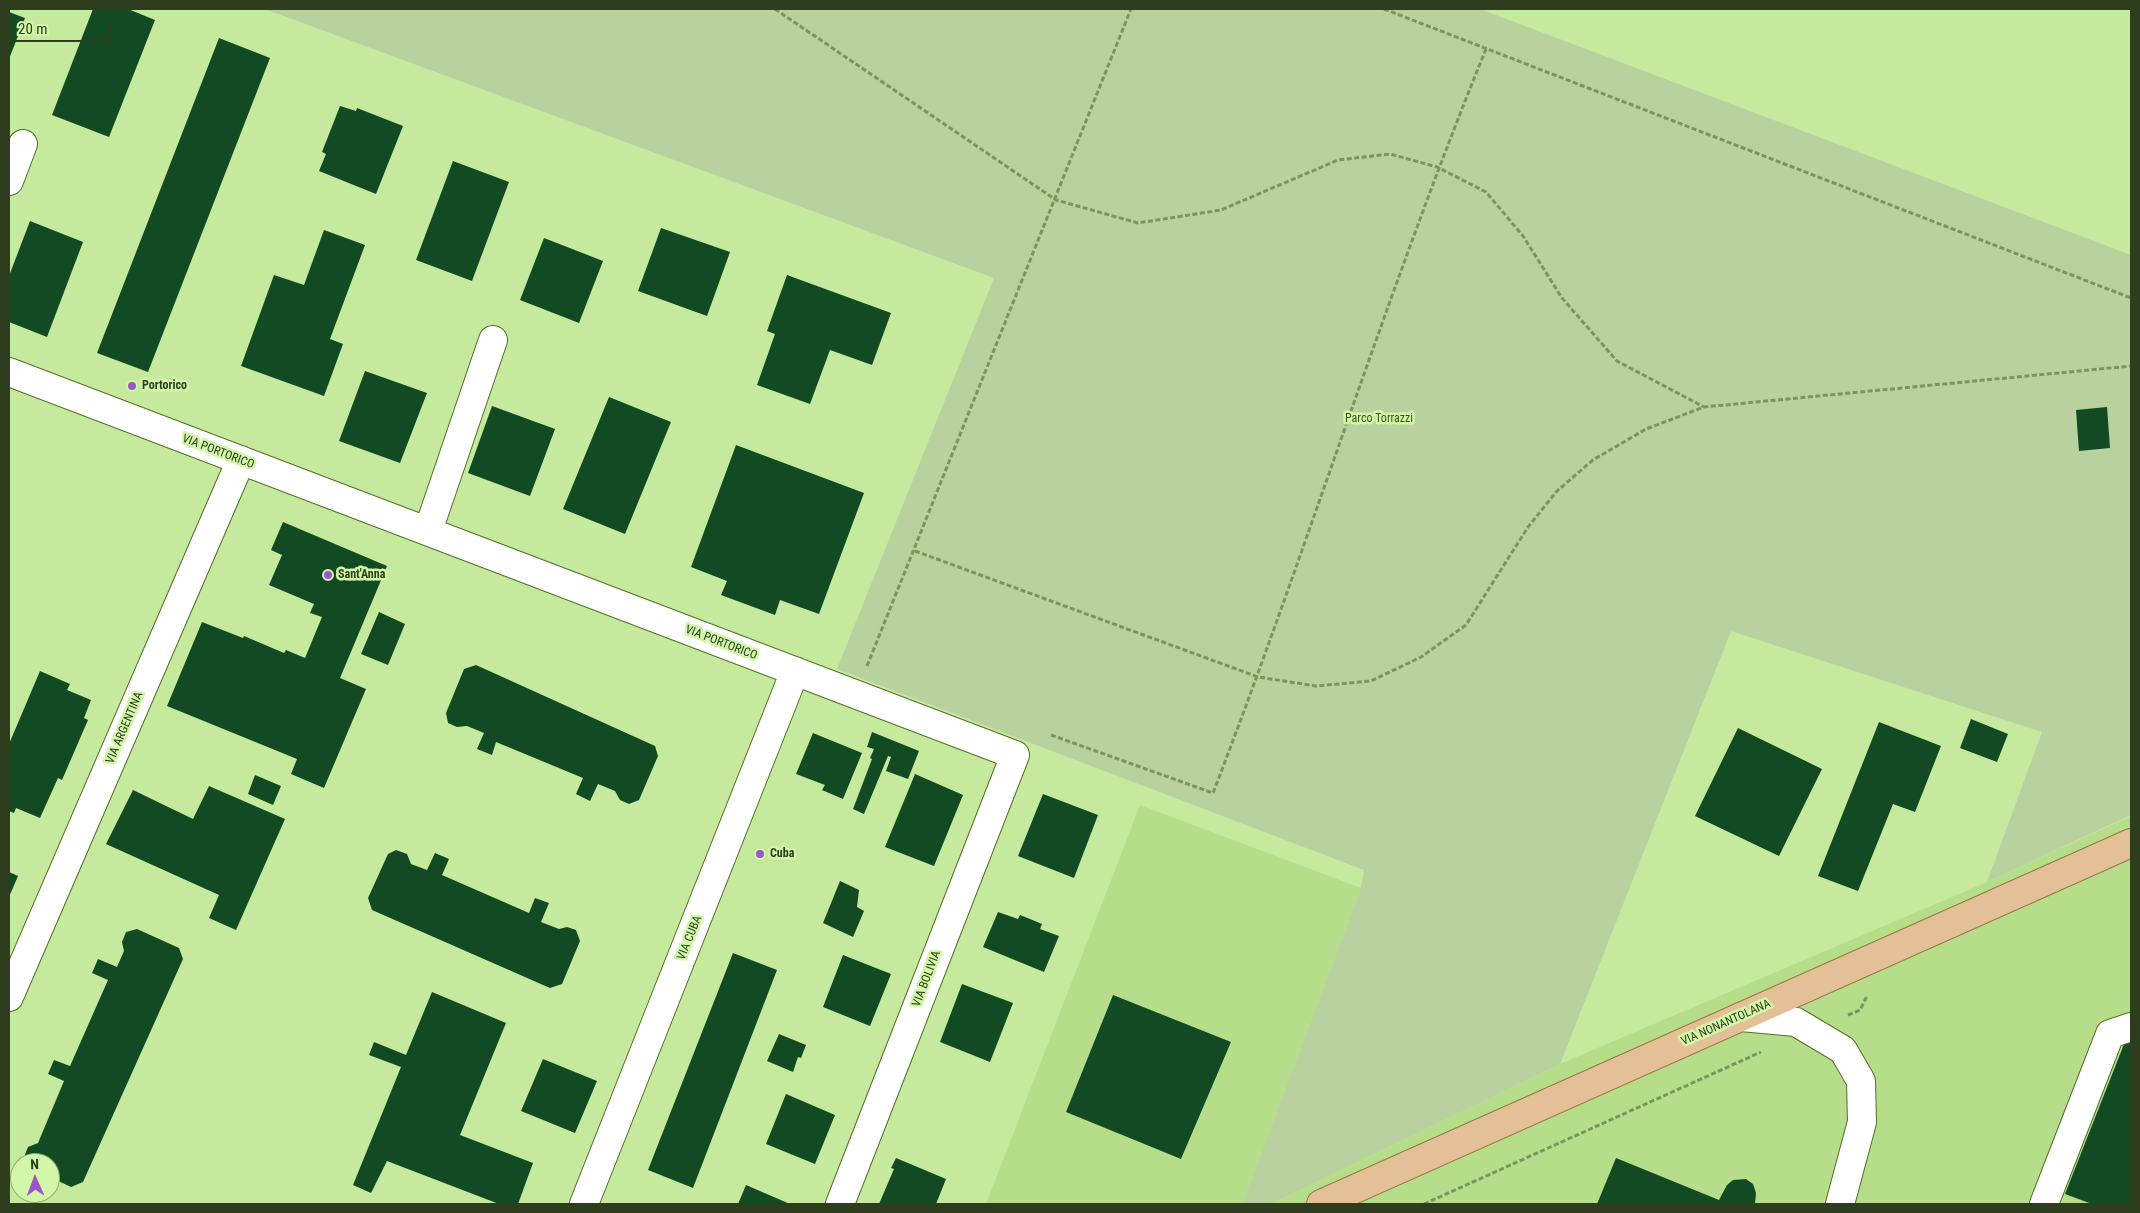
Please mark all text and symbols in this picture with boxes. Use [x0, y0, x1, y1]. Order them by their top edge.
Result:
scale bar [12, 10, 115, 42]
text: 20 m [18, 20, 48, 38]
place label: Portorico [142, 379, 187, 393]
marker: Portorico [126, 380, 138, 392]
park label: Parco Torrazzi [1345, 412, 1413, 426]
street label: VIA PORTORICO [180, 432, 256, 472]
place label: Sant'Anna [338, 568, 385, 582]
marker: Sant'Anna [322, 569, 334, 581]
street label: VIA PORTORICO [683, 623, 759, 663]
street label: VIA ARGENTINA [103, 690, 147, 766]
place label: Cuba [770, 847, 794, 861]
marker: Cuba [754, 848, 766, 860]
street label: VIA CUBA [675, 914, 705, 962]
street label: VIA BOLIVIA [910, 949, 944, 1009]
street label: VIA NONANTOLANA [1679, 997, 1773, 1049]
north arrow [10, 1153, 60, 1203]
text: N [30, 1156, 39, 1172]

